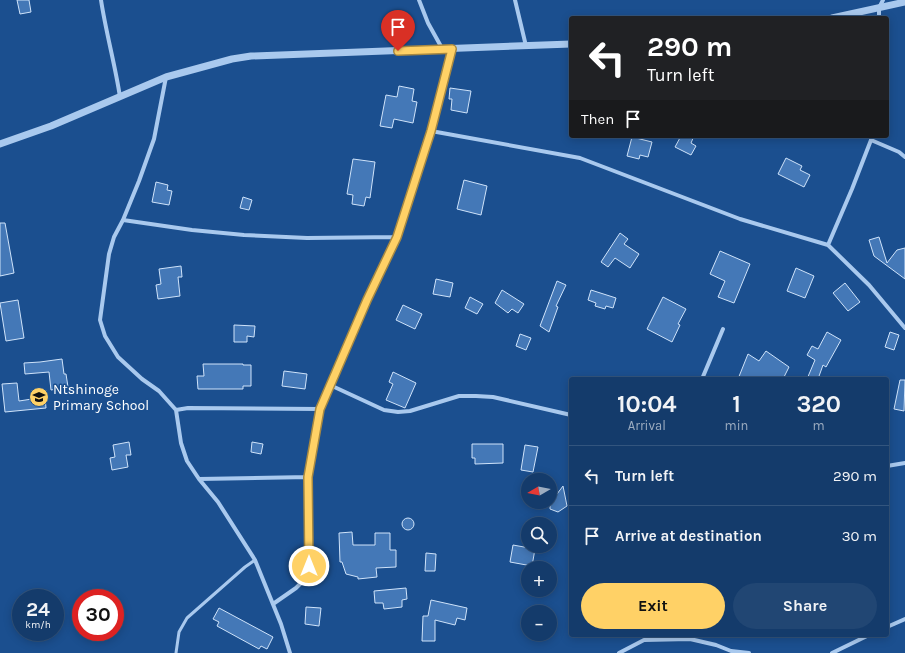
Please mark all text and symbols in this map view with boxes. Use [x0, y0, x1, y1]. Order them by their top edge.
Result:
pin [381, 10, 415, 51]
icon: arrive [387, 16, 409, 38]
text: 290 m [647, 30, 732, 63]
icon: left [581, 32, 633, 84]
text: Turn left [647, 64, 715, 86]
icon: arrive [622, 108, 644, 130]
text: Then [581, 110, 614, 128]
place label: Ntshinoge Primary School [53, 381, 149, 414]
school or university icon: Ntshinoge Primary School [28, 386, 50, 408]
text: 10:04 [617, 390, 677, 418]
text: 1 [732, 390, 741, 418]
text: 320 [796, 390, 841, 418]
text: Arrival [628, 418, 666, 433]
text: min [725, 418, 748, 433]
text: m [813, 418, 825, 433]
icon: left [581, 465, 603, 487]
text: Turn left [615, 467, 674, 485]
text: 290 m [833, 467, 877, 485]
north arrow [521, 473, 557, 509]
map controls [521, 473, 557, 641]
button: search [521, 517, 557, 553]
icon: arrive [581, 525, 603, 547]
text: Arrive at destination [615, 527, 762, 545]
text: 30 m [842, 527, 877, 545]
position arrow [288, 545, 330, 587]
button: + [521, 561, 557, 597]
button: Exit [581, 583, 725, 629]
button: Share [733, 583, 877, 629]
speed limit sign: 30 [72, 589, 124, 641]
text: 24 [26, 598, 50, 621]
button: − [521, 605, 557, 641]
text: km/h [25, 619, 51, 631]

